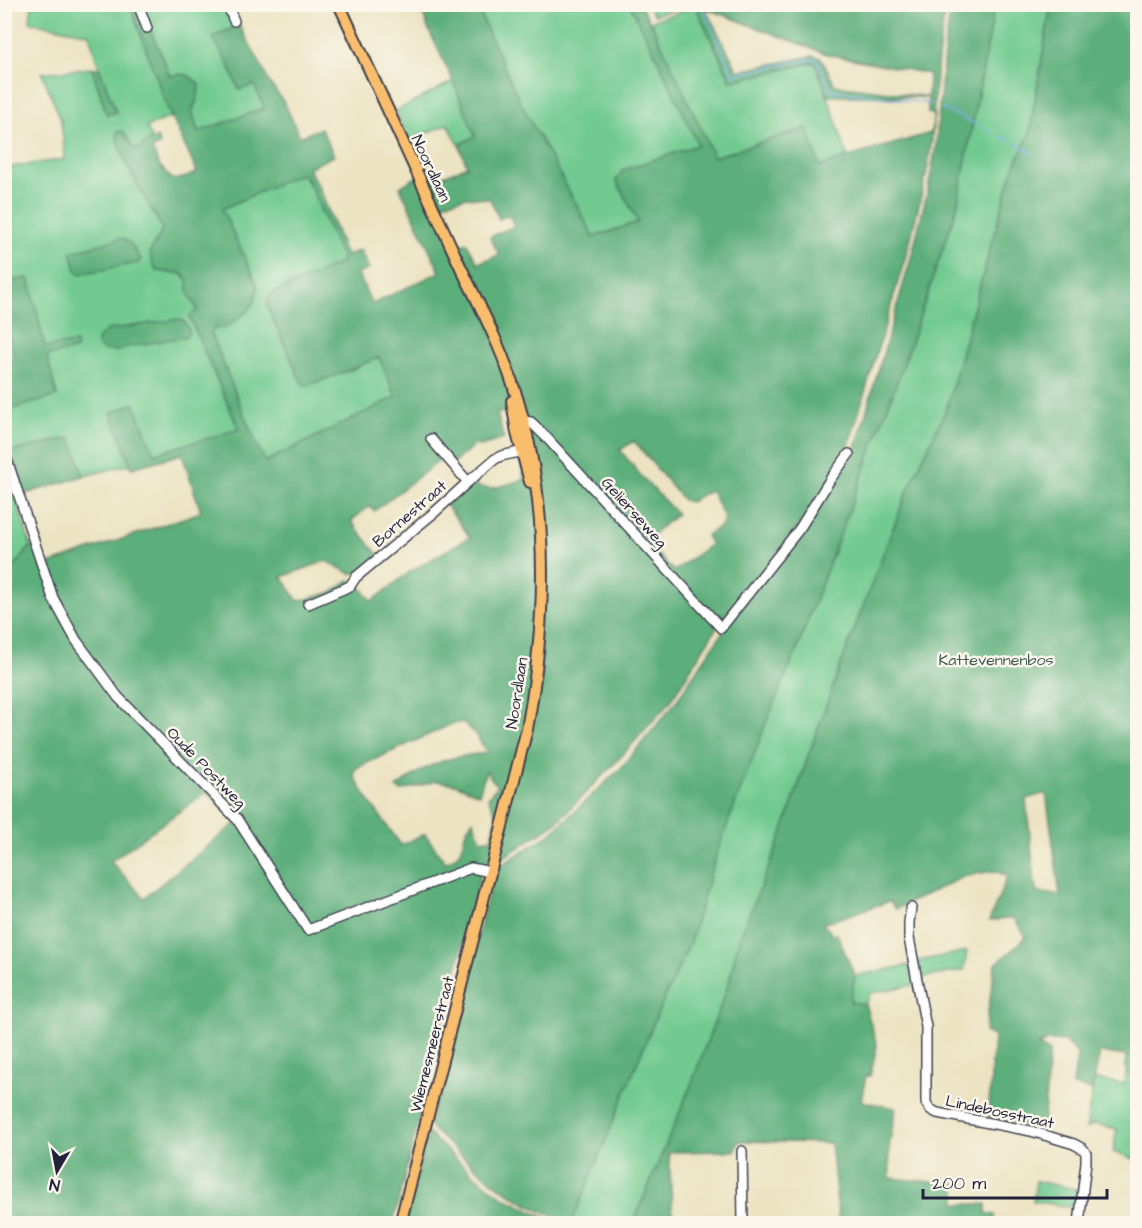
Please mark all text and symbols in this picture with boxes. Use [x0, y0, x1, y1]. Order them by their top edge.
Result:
street label: Noordlaan [406, 131, 456, 206]
street label: Gelierseweg [596, 472, 672, 554]
street label: Bornestraat [368, 475, 452, 552]
park label: Kattevennenbos [938, 649, 1054, 671]
street label: Noordlaan [501, 656, 533, 730]
street label: Oude Postweg [161, 722, 251, 814]
street label: Wiemesmeerstraat [404, 973, 460, 1115]
street label: Lindebosstraat [943, 1090, 1057, 1134]
north arrow [27, 1141, 87, 1201]
scale bar [923, 1162, 1108, 1200]
text: 200 m [932, 1171, 986, 1196]
text: N [48, 1173, 61, 1196]

